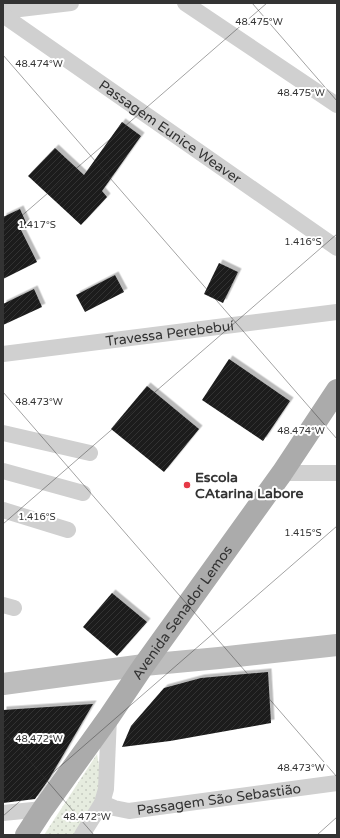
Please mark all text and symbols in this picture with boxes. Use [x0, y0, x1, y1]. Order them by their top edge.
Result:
text: 48.475°W [235, 16, 283, 28]
text: 48.474°W [15, 58, 63, 70]
street label: Passagem Eunice Weaver [96, 76, 245, 188]
text: 48.475°W [277, 87, 325, 99]
text: 1.417°S [18, 219, 56, 231]
text: 1.416°S [284, 236, 322, 248]
street label: Travessa Perebebuí [105, 316, 235, 350]
text: 48.473°W [15, 396, 63, 408]
text: 48.474°W [277, 425, 325, 437]
place label: Escola CAtarina Labore [195, 469, 303, 502]
marker: Escola CAtarina Labore [182, 480, 192, 490]
text: 1.416°S [18, 511, 56, 523]
text: 1.415°S [284, 527, 322, 539]
street label: Avenida Senador Lemos [128, 542, 236, 683]
text: 48.472°W [15, 733, 63, 745]
text: 48.473°W [277, 762, 325, 774]
street label: Passagem São Sebastião [136, 779, 302, 818]
text: 48.472°W [63, 811, 111, 823]

